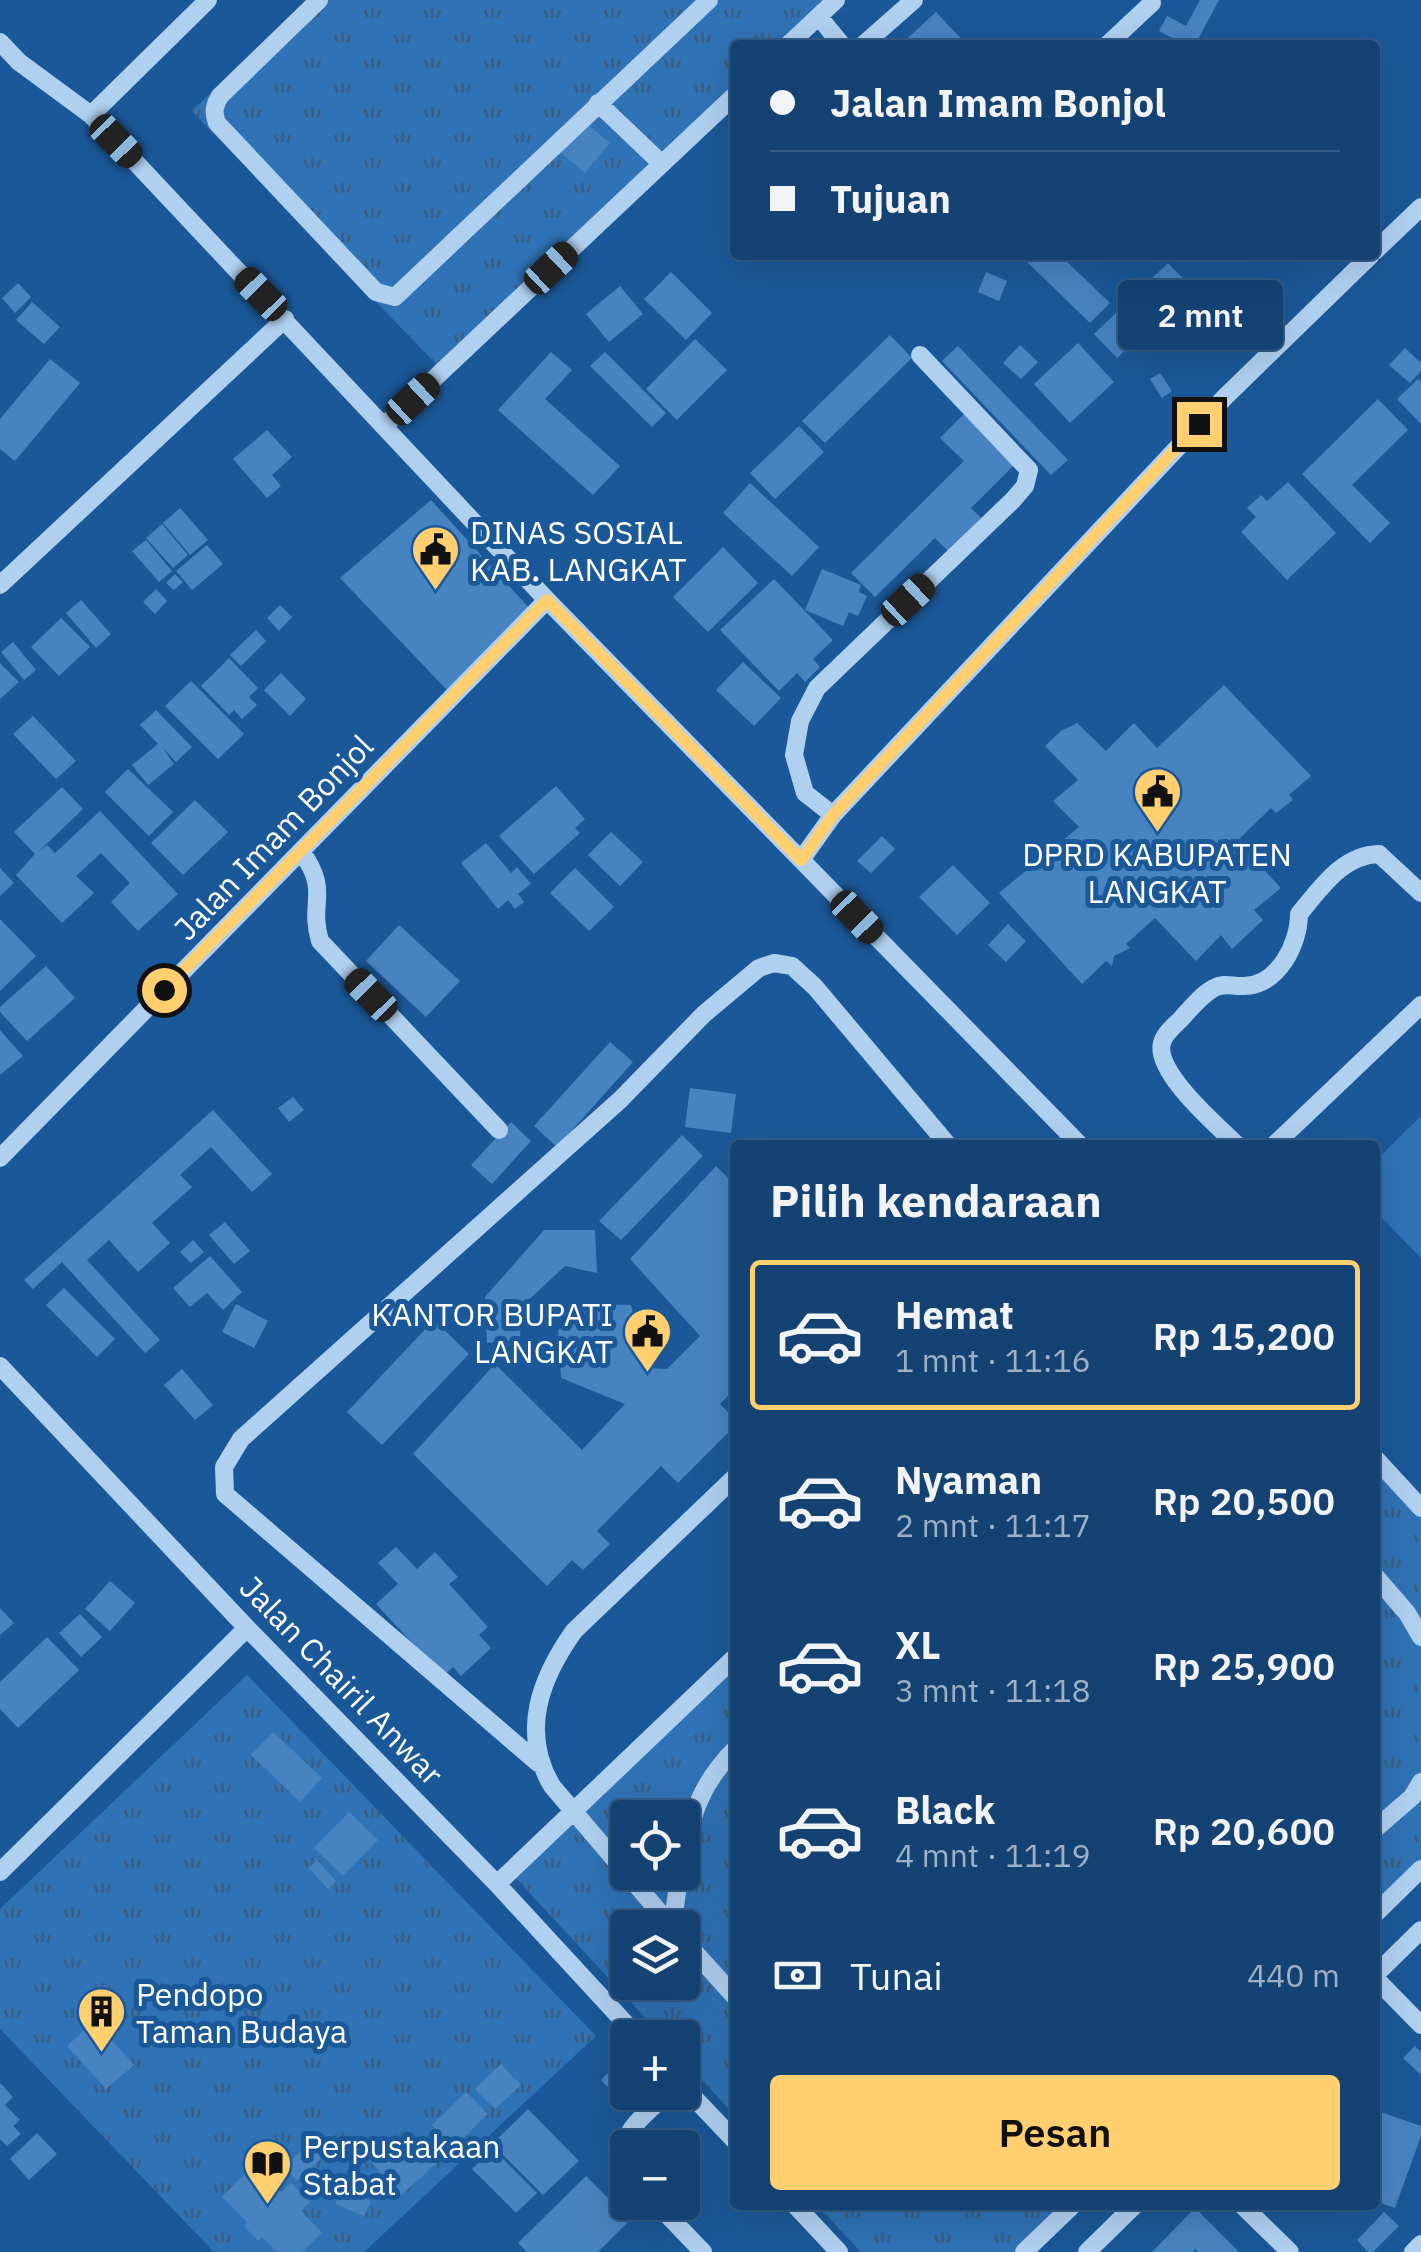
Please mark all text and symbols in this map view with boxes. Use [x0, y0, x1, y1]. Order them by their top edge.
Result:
text: Jalan Imam Bonjol [830, 78, 1166, 127]
car [84, 109, 148, 173]
text: Tujuan [830, 174, 951, 223]
car [519, 237, 583, 299]
car [229, 262, 293, 326]
callout: 2 mnt [1116, 279, 1282, 349]
text: 2 mnt [1158, 294, 1243, 336]
car [381, 368, 445, 430]
route end [1177, 402, 1222, 447]
place label: DINAS SOSIAL KAB. LANGKAT [470, 511, 687, 590]
public building icon: DINAS SOSIAL KAB. LANGKAT [409, 524, 461, 592]
car [876, 569, 940, 631]
street label: Jalan Imam Bonjol [164, 725, 382, 949]
public building icon: DPRD KABUPATEN LANGKAT [1131, 766, 1183, 834]
place label: DPRD KABUPATEN LANGKAT [1022, 833, 1292, 912]
car [825, 885, 889, 949]
car [339, 963, 403, 1027]
route start [142, 968, 187, 1013]
text: Pilih kendaraan [770, 1171, 1102, 1229]
icon: car [775, 1290, 865, 1380]
text: Hemat [895, 1290, 1014, 1339]
place label: KANTOR BUPATI LANGKAT [371, 1293, 613, 1372]
public building icon: KANTOR BUPATI LANGKAT [622, 1306, 674, 1374]
text: Rp 15,200 [1153, 1311, 1335, 1360]
text: 1 mnt · 11:16 [895, 1339, 1091, 1381]
icon: car [775, 1455, 865, 1545]
text: Nyaman [895, 1455, 1042, 1504]
text: Rp 20,500 [1153, 1476, 1335, 1525]
text: 2 mnt · 11:17 [895, 1504, 1091, 1546]
street label: Jalan Chairil Anwar [231, 1566, 453, 1794]
icon: car [775, 1620, 865, 1710]
text: XL [895, 1620, 941, 1669]
text: Rp 25,900 [1153, 1641, 1335, 1690]
text: 3 mnt · 11:18 [895, 1669, 1091, 1711]
icon: car [775, 1785, 865, 1875]
text: Black [895, 1785, 995, 1834]
map controls [610, 1800, 700, 2220]
button: locate [610, 1800, 700, 1890]
text: Rp 20,600 [1153, 1806, 1335, 1855]
text: 4 mnt · 11:19 [895, 1834, 1091, 1876]
button: layers [610, 1910, 700, 2000]
icon: cash [770, 1948, 825, 2003]
text: Tunai [850, 1951, 943, 2000]
text: 440 m [1247, 1954, 1340, 1996]
place label: Pendopo Taman Budaya [136, 1973, 347, 2052]
building icon: Pendopo Taman Budaya [75, 1986, 127, 2054]
button: + [610, 2020, 700, 2110]
button: Pesan [770, 2075, 1340, 2190]
place label: Perpustakaan Stabat [303, 2125, 501, 2204]
button: − [610, 2130, 700, 2220]
library icon: Perpustakaan Stabat [242, 2138, 294, 2206]

